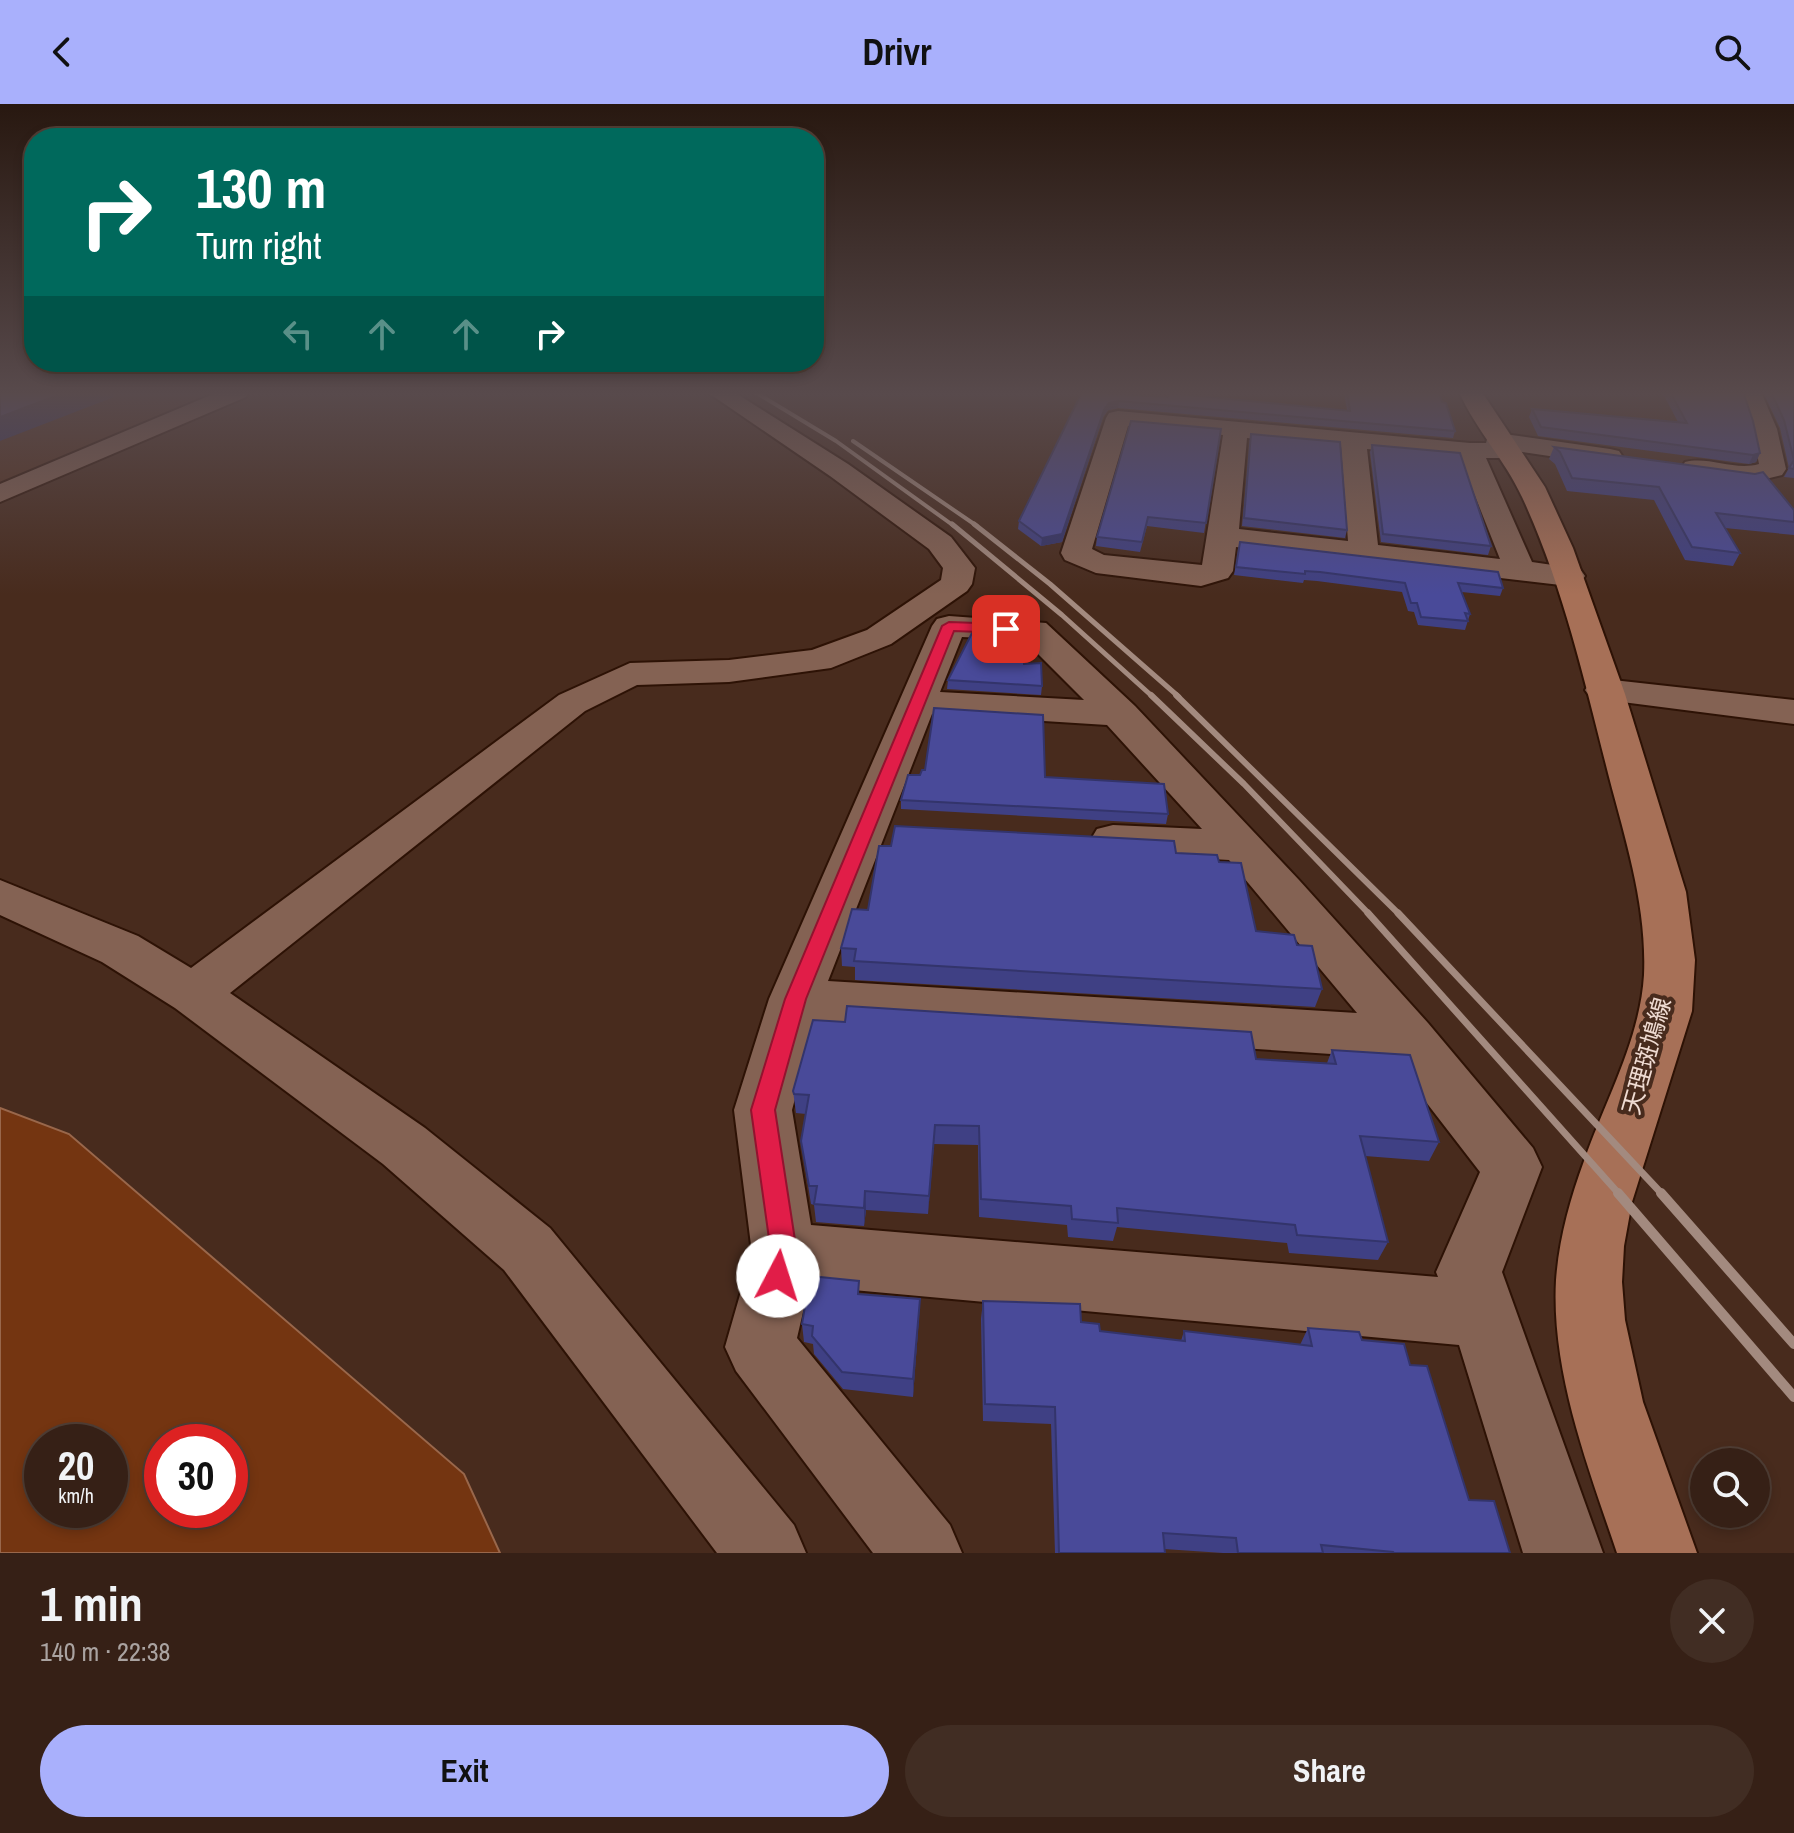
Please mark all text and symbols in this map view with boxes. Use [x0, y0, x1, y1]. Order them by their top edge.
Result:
text: Drivr [863, 28, 931, 76]
icon: back [40, 30, 84, 74]
icon: search [1710, 30, 1754, 74]
text: 130 m [196, 150, 326, 225]
icon: right [64, 160, 168, 264]
text: Turn right [196, 222, 321, 270]
icon: left [276, 312, 320, 356]
icon: ahead [360, 312, 404, 356]
icon: ahead [444, 312, 488, 356]
icon: right [528, 312, 572, 356]
pin [972, 595, 1040, 663]
icon: arrive [984, 607, 1028, 651]
street label: 天理斑鳩線 [1614, 994, 1678, 1118]
position arrow [736, 1234, 820, 1318]
speed limit sign: 30 [144, 1424, 248, 1528]
text: 20 [58, 1439, 94, 1492]
map controls [1690, 1448, 1770, 1528]
button: search [1690, 1448, 1770, 1528]
text: km/h [58, 1482, 94, 1509]
text: 1 min [40, 1571, 143, 1636]
button: close [1670, 1579, 1754, 1663]
text: 140 m · 22:38 [40, 1634, 170, 1669]
button: Exit [40, 1725, 889, 1817]
button: Share [905, 1725, 1754, 1817]

